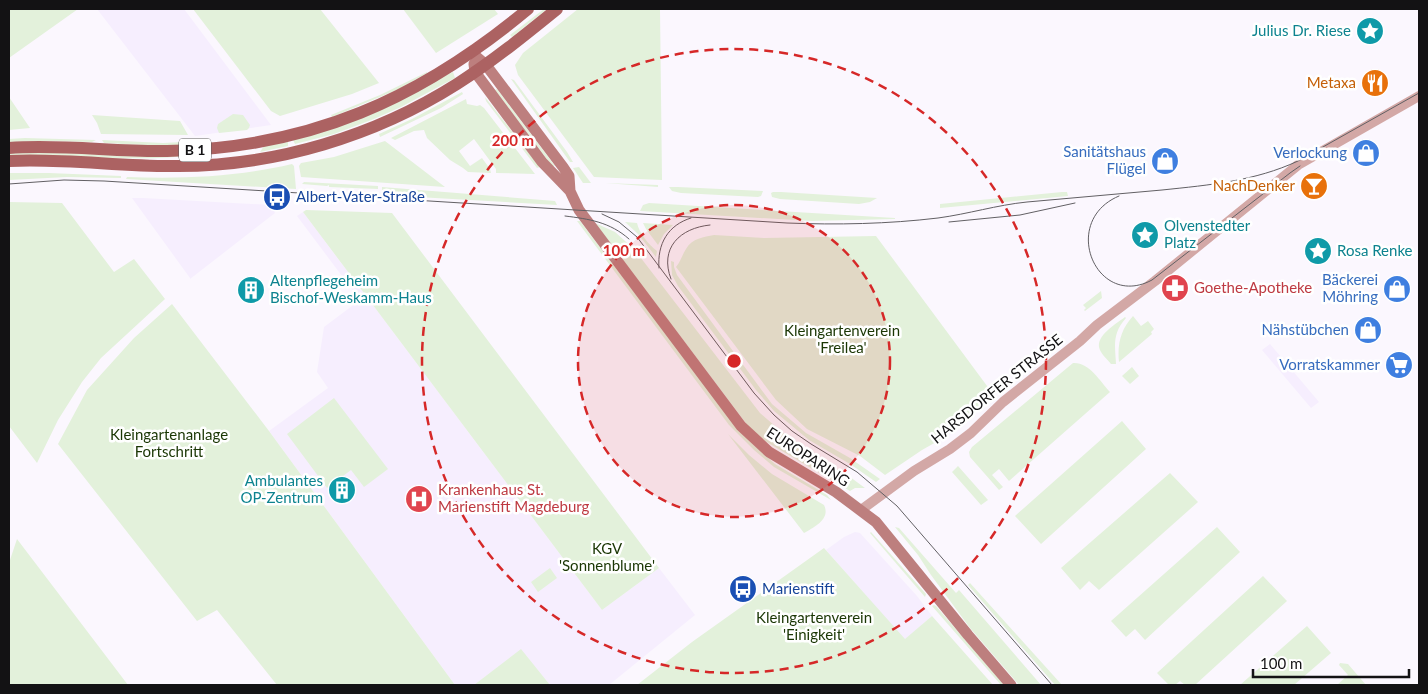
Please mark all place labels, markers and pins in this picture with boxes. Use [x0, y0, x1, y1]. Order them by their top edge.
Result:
place icon: Julius Dr. Riese [1355, 16, 1385, 46]
place label: Julius Dr. Riese [1252, 21, 1351, 39]
restaurant icon: Metaxa [1360, 68, 1390, 98]
place label: Metaxa [1307, 73, 1356, 91]
shop icon: Verlockung [1351, 138, 1381, 168]
place label: Sanitätshaus Flügel [1063, 142, 1146, 177]
place label: Verlockung [1273, 143, 1347, 161]
shop icon: Sanitätshaus Flügel [1150, 146, 1180, 176]
bar icon: NachDenker [1299, 171, 1329, 201]
place label: NachDenker [1213, 176, 1296, 194]
bus stop icon: Albert-Vater-Straße [262, 182, 292, 212]
place label: Albert-Vater-Straße [296, 187, 425, 205]
place label: Olvenstedter Platz [1164, 216, 1251, 251]
place icon: Olvenstedter Platz [1130, 220, 1160, 250]
place icon: Rosa Renke [1303, 236, 1333, 266]
place label: Rosa Renke [1337, 241, 1413, 259]
place label: Bäckerei Möhring [1322, 270, 1378, 305]
place label: Altenpflegeheim Bischof-Weskamm-Haus [270, 271, 432, 306]
pharmacy icon: Goethe-Apotheke [1160, 273, 1190, 303]
shop icon: Bäckerei Möhring [1382, 274, 1412, 304]
building icon: Altenpflegeheim Bischof-Weskamm-Haus [236, 275, 266, 305]
place label: Goethe-Apotheke [1194, 278, 1312, 296]
shop icon: Nähstübchen [1353, 315, 1383, 345]
place label: Nähstübchen [1261, 320, 1349, 338]
supermarket icon: Vorratskammer [1384, 350, 1414, 380]
centre of rings [725, 352, 743, 370]
place label: Vorratskammer [1279, 355, 1381, 373]
place label: Ambulantes OP-Zentrum [240, 471, 323, 506]
building icon: Ambulantes OP-Zentrum [327, 475, 357, 505]
place label: Krankenhaus St. Marienstift Magdeburg [438, 480, 590, 515]
hospital icon: Krankenhaus St. Marienstift Magdeburg [404, 484, 434, 514]
bus stop icon: Marienstift [728, 574, 758, 604]
place label: Marienstift [762, 579, 835, 597]

